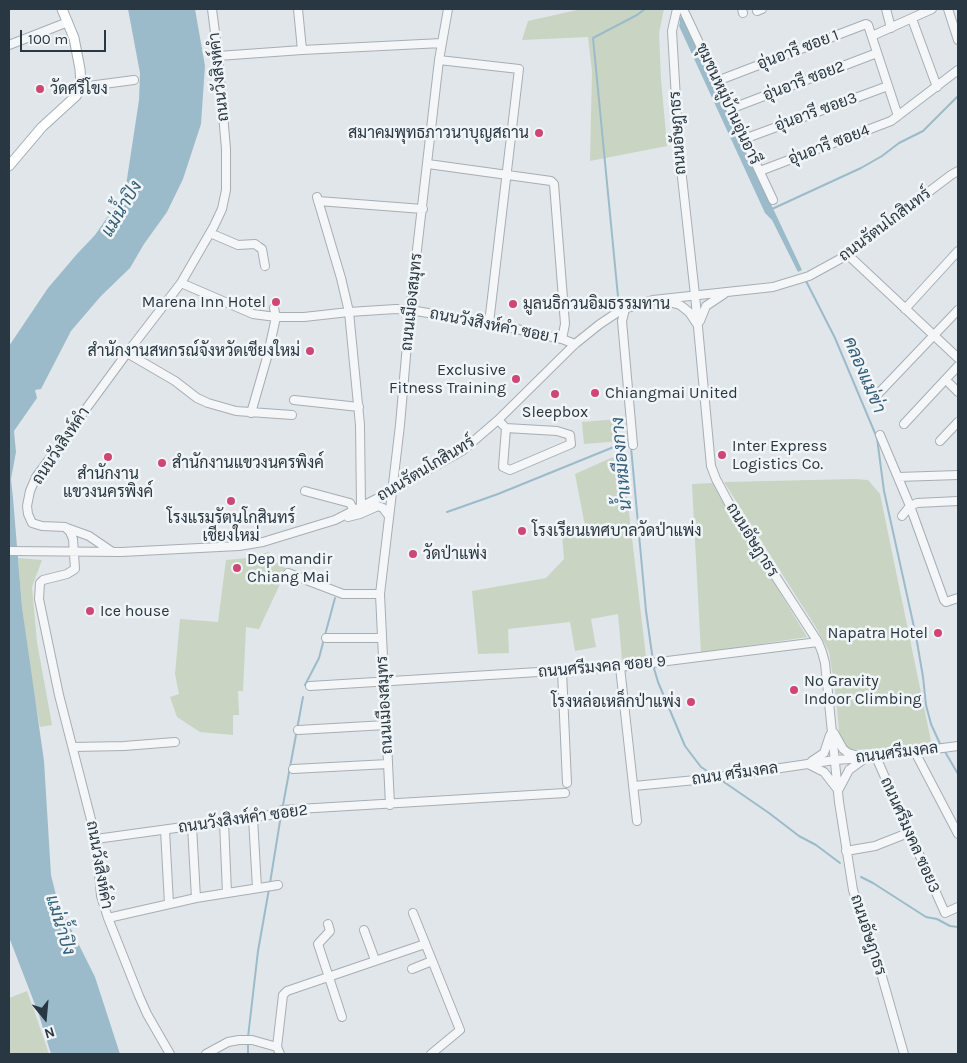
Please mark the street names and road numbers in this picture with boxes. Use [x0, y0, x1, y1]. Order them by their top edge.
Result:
street label: อุ่นอารี ซอย 1 [755, 26, 841, 74]
street label: ถนนวังสิงห์คำ [205, 32, 233, 122]
street label: ชุมชนหมู่บ้านอุ่นอารี [691, 40, 765, 168]
street label: อุ่นอารี ซอย2 [760, 57, 848, 105]
street label: อุ่นอารี ซอย3 [772, 88, 860, 136]
street label: ถนนอัษฎาธร [665, 90, 691, 176]
street label: อุ่นอารี ซอย4 [786, 121, 872, 169]
street label: ถนนรัตนโกสินทร์ [835, 184, 935, 266]
street label: ถนนเมืองสมุทร [397, 252, 427, 352]
street label: ถนนวังสิงห์คำ ซอย 1 [428, 304, 560, 348]
street label: ถนนวังสิงห์คำ [28, 404, 94, 488]
street label: ถนนรัตนโกสินทร์ [374, 432, 478, 506]
street label: ถนนอัษฎาธร [722, 499, 782, 581]
street label: ถนนศรีมงคล ซอย 9 [537, 652, 667, 682]
street label: ถนนเมืองสมุทร [373, 655, 397, 755]
street label: ถนนศรีมงคล [855, 738, 939, 768]
street label: ถนน ศรีมงคล [691, 758, 779, 790]
street label: ถนนศรีมงคล ซอย3 [876, 774, 944, 896]
street label: ถนนวังสิงห์คำ ซอย2 [177, 800, 309, 838]
street label: ถนนวังสิงห์คำ [82, 819, 116, 911]
street label: ถนนอัษฎาธร [846, 892, 890, 978]

